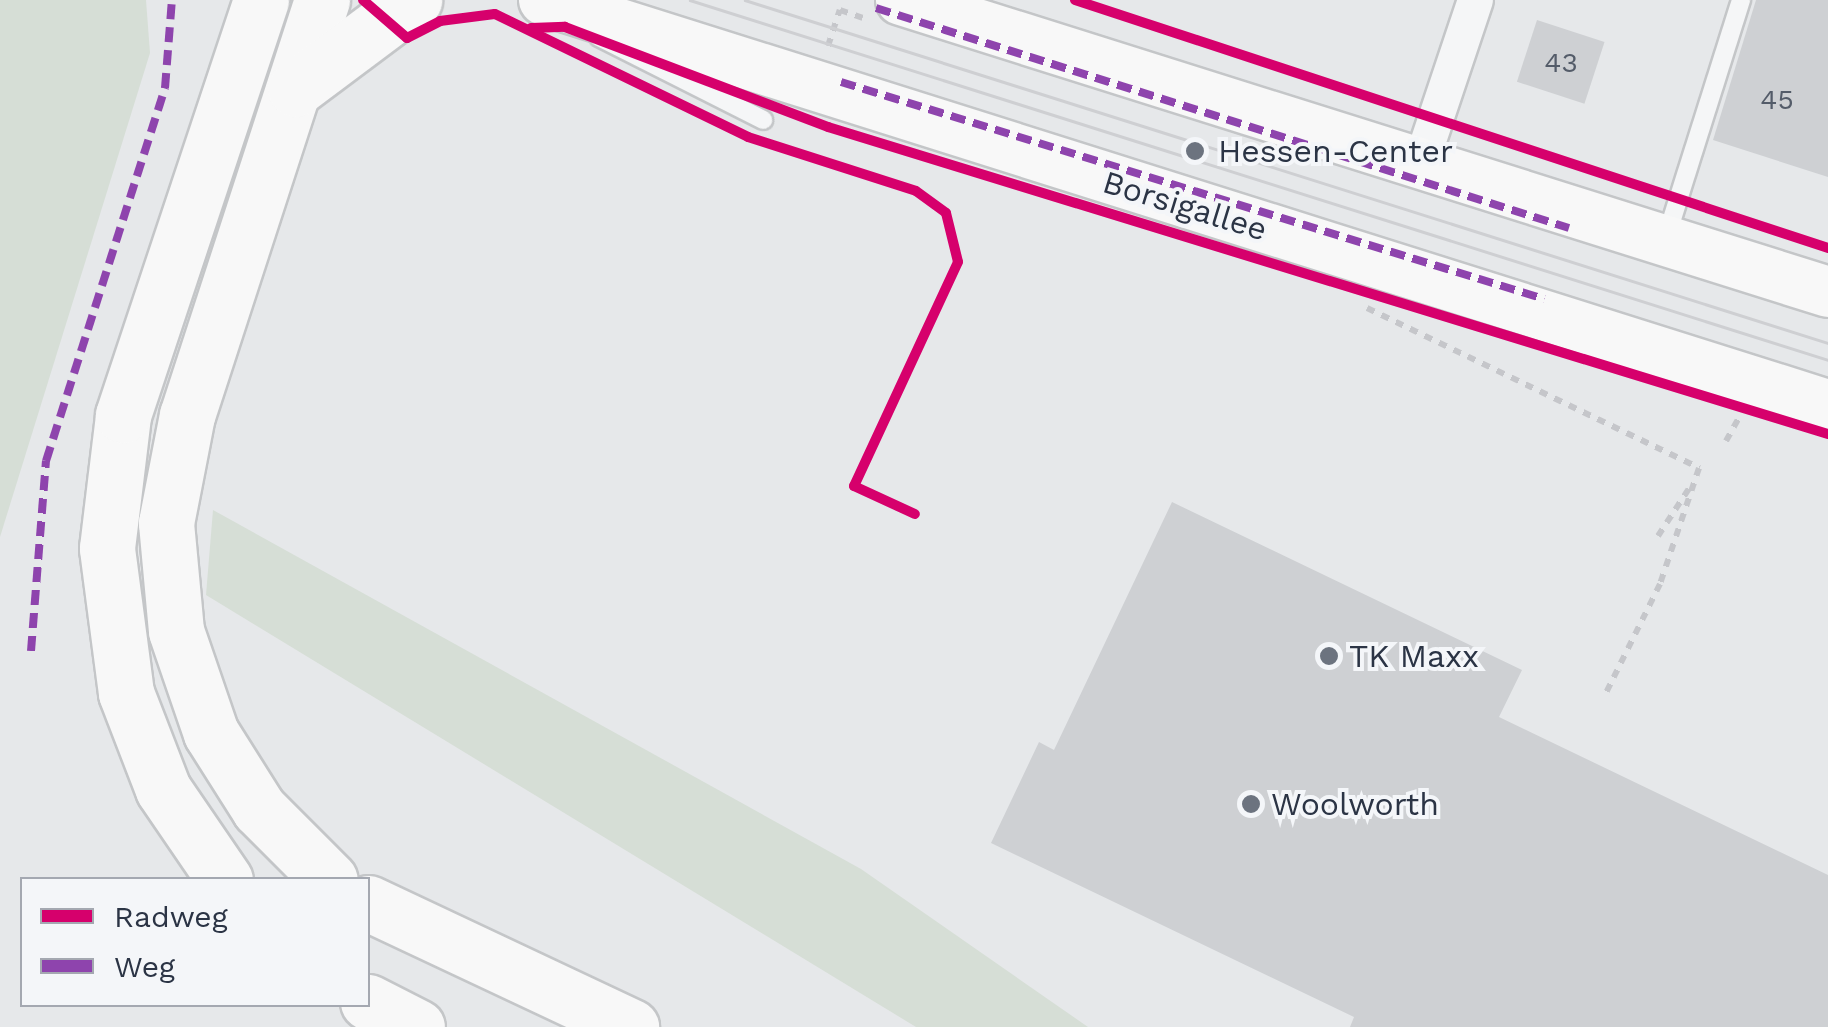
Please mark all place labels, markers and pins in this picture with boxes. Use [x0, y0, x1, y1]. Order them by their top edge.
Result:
place label: Hessen-Center [1218, 132, 1453, 170]
marker: Hessen-Center [1182, 138, 1208, 164]
place label: TK Maxx [1349, 637, 1480, 675]
marker: TK Maxx [1318, 645, 1340, 667]
place label: Woolworth [1271, 785, 1439, 823]
marker: Woolworth [1240, 793, 1262, 815]

